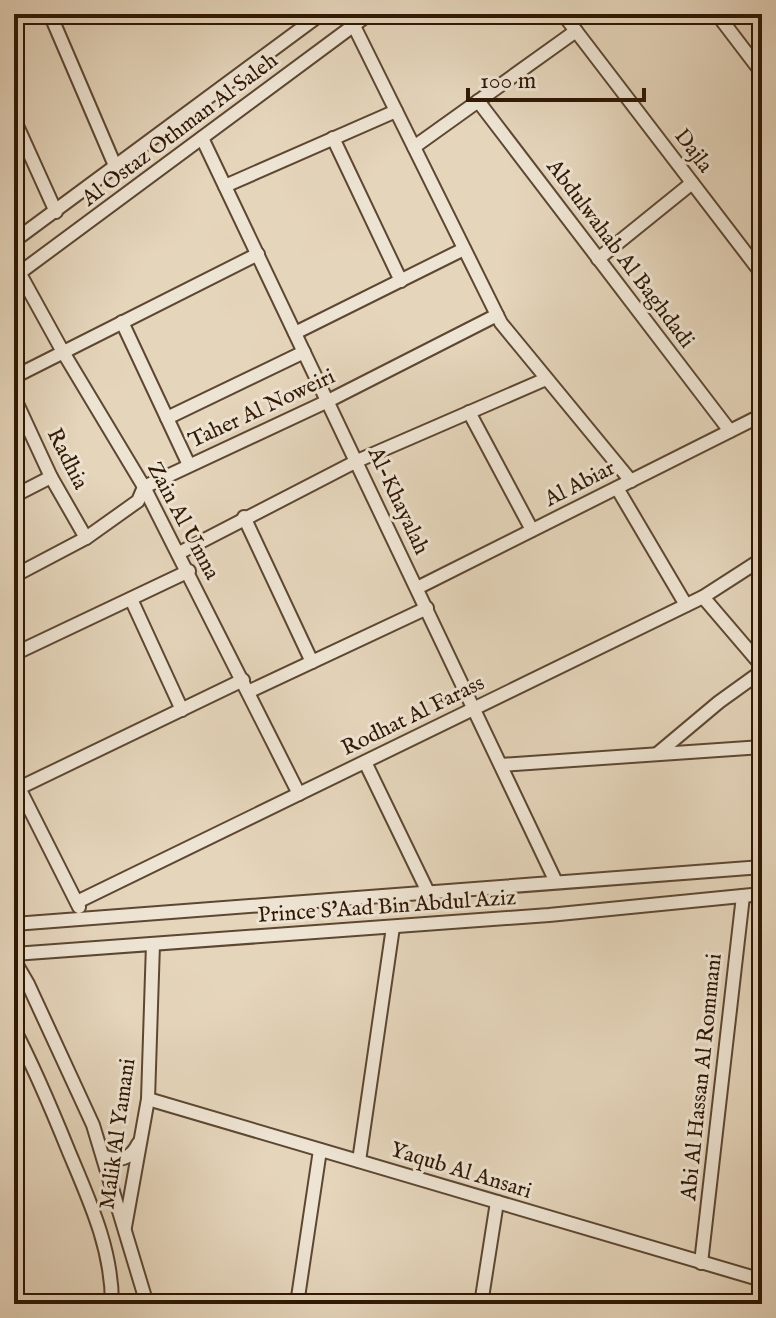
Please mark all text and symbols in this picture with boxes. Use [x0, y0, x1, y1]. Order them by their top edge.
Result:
street label: Al Ostaz Othman Al Saleh [76, 47, 284, 214]
scale bar [468, 52, 644, 102]
text: 100 m [480, 66, 536, 97]
street label: Dajla [667, 123, 719, 179]
street label: Abdulwahab Al Baghdadi [539, 153, 700, 354]
street label: Taher Al Noweiri [184, 363, 340, 455]
street label: Radhia [40, 424, 94, 495]
street label: Al-Khayalah [361, 442, 435, 559]
street label: Al Abiar [539, 454, 620, 514]
street label: Zain Al Umna [140, 457, 226, 585]
street label: Rodhat Al Farass [337, 669, 489, 763]
street label: Prince S'Aad Bin Abdul Aziz [257, 884, 517, 930]
street label: Abi Al Hassan Al Rommani [675, 952, 729, 1203]
street label: Malik Al Yamani [94, 1057, 142, 1211]
street label: Yaqub Al Ansari [387, 1136, 535, 1206]

